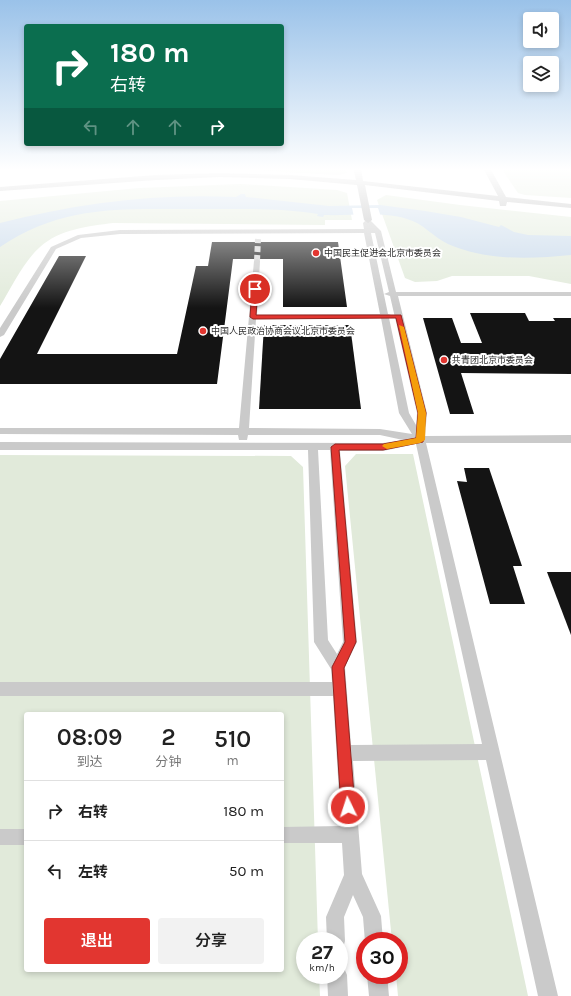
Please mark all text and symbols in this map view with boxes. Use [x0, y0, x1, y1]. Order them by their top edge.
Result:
map controls [523, 12, 559, 92]
button: sound [523, 12, 559, 48]
text: 180 m [110, 36, 189, 69]
icon: right [44, 40, 96, 92]
button: layers [523, 56, 559, 92]
text: 右转 [110, 74, 146, 96]
icon: left [80, 116, 102, 138]
icon: ahead [122, 116, 144, 138]
icon: ahead [164, 116, 186, 138]
icon: right [206, 116, 228, 138]
marker: 中国民主促进会北京市委员会 [311, 248, 321, 258]
place label: 中国民主促进会北京市委员会 [324, 248, 441, 258]
pin [238, 272, 272, 306]
icon: arrive [244, 278, 266, 300]
marker: 中国人民政治协商会议北京市委员会 [198, 326, 208, 336]
place label: 中国人民政治协商会议北京市委员会 [211, 326, 355, 336]
marker: 共青团北京市委员会 [439, 355, 449, 365]
place label: 共青团北京市委员会 [452, 355, 533, 365]
text: 08:09 [57, 723, 123, 751]
text: 2 [161, 723, 176, 751]
text: 510 [214, 725, 251, 753]
text: m [227, 753, 239, 768]
text: 到达 [77, 754, 103, 769]
text: 分钟 [155, 754, 181, 769]
position arrow [327, 786, 369, 828]
icon: right [44, 800, 66, 822]
text: 180 m [223, 802, 264, 820]
text: 右转 [78, 803, 108, 821]
icon: left [44, 860, 66, 882]
text: 50 m [229, 862, 264, 880]
text: 左转 [78, 863, 108, 881]
button: 退出 [44, 918, 150, 964]
button: 分享 [158, 918, 264, 964]
speed limit sign: 30 [356, 932, 408, 984]
text: 27 [311, 941, 333, 964]
text: km/h [309, 962, 335, 974]

